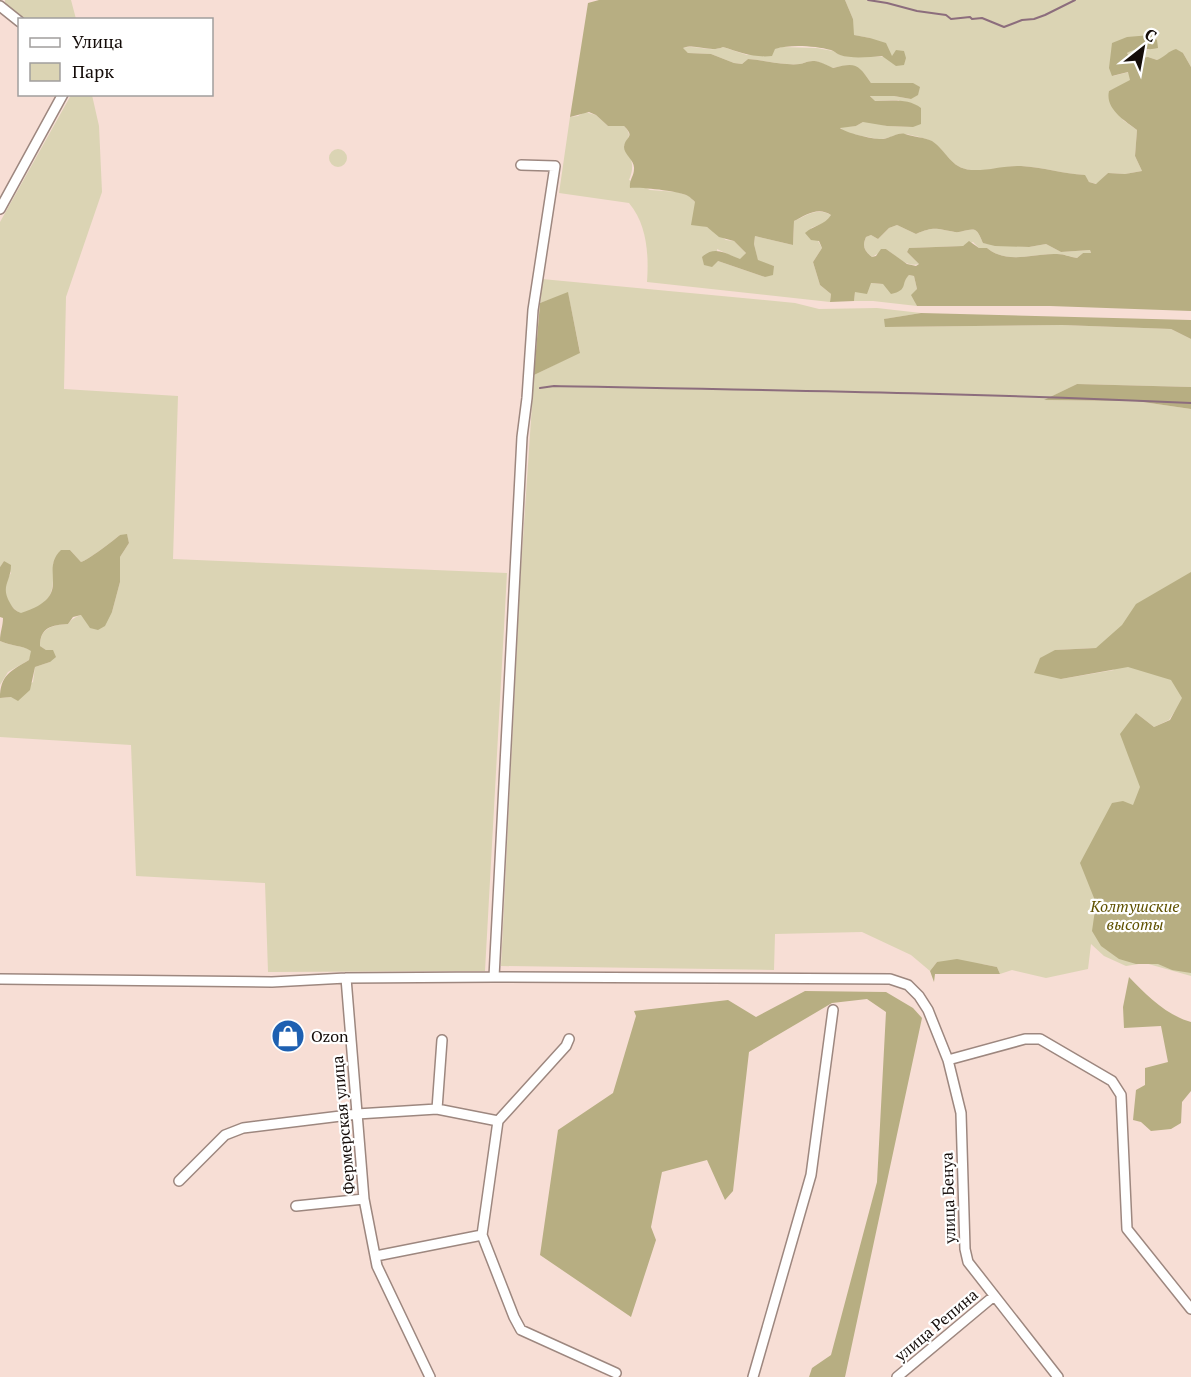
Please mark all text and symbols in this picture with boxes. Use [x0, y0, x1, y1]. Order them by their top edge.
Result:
legend [18, 18, 213, 96]
north arrow [1113, 18, 1173, 78]
text: С [1141, 23, 1161, 47]
text: Улица [72, 29, 123, 53]
text: Парк [72, 59, 114, 83]
park label: Колтушские высоты [1089, 895, 1180, 935]
shop icon: Ozon [270, 1018, 306, 1054]
place label: Ozon [311, 1025, 349, 1047]
street label: Фермерская улица [326, 1055, 360, 1195]
street label: улица Бенуа [935, 1152, 961, 1245]
street label: улица Репина [889, 1284, 982, 1367]

